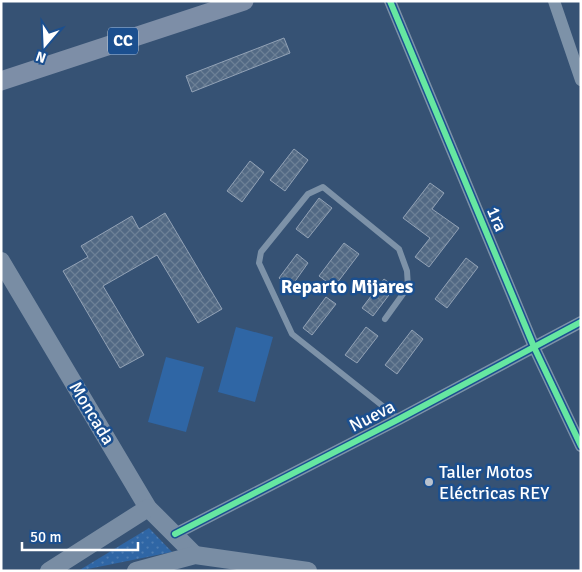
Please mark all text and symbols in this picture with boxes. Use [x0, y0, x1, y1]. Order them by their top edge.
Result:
north arrow [20, 20, 70, 70]
road number: CC [108, 27, 138, 54]
text: N [34, 47, 48, 66]
street label: 1ra [482, 203, 512, 235]
district label: Reparto Mijares [281, 275, 413, 299]
street label: Moncada [65, 377, 119, 449]
street label: Nueva [346, 395, 398, 437]
place label: Taller Motos Eléctricas REY [439, 461, 549, 504]
marker: Taller Motos Eléctricas REY [423, 476, 435, 488]
scale bar [22, 520, 139, 552]
text: 50 m [30, 528, 61, 546]

